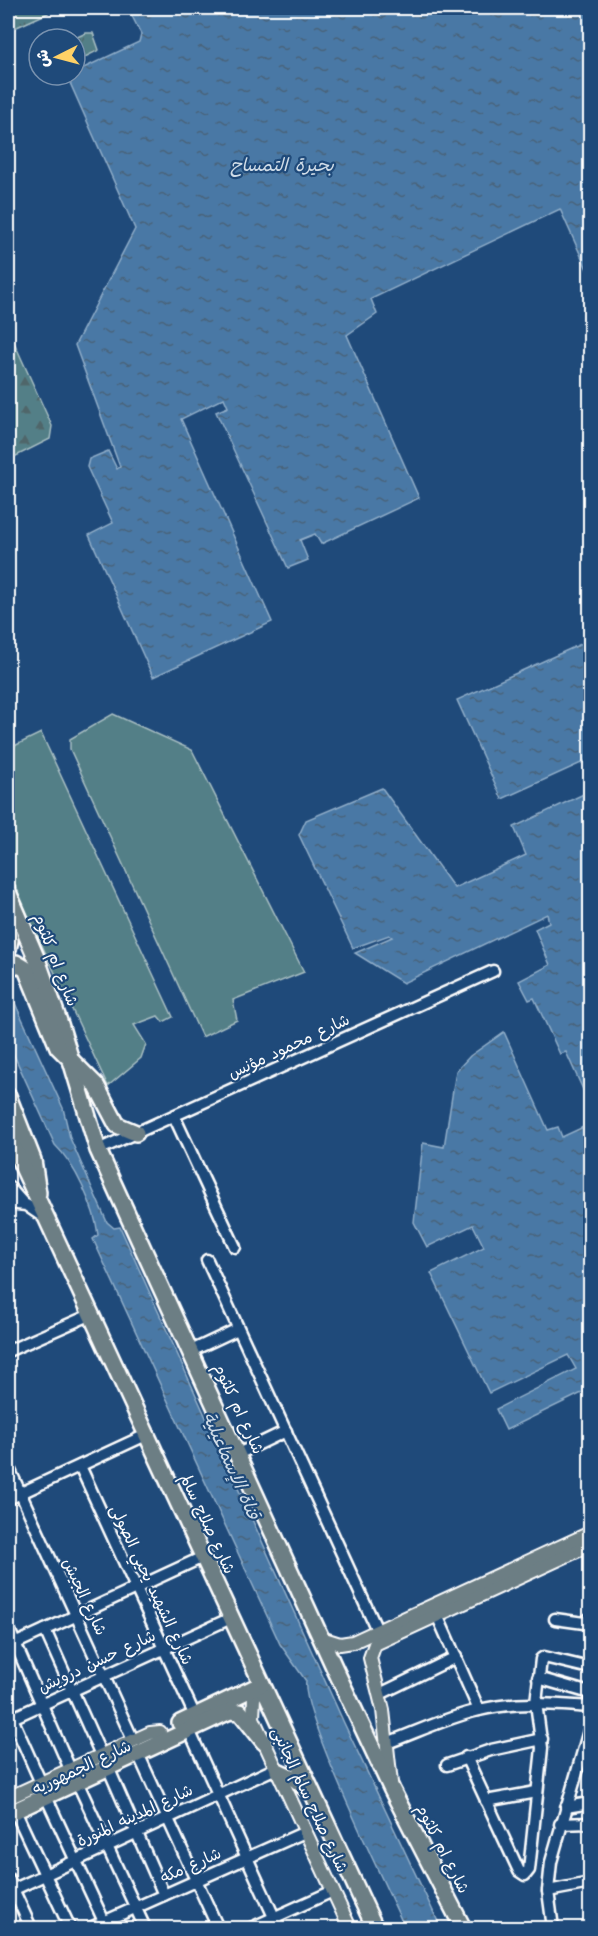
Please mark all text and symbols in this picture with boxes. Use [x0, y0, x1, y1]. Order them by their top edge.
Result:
north arrow [27, 27, 87, 87]
text: ش [30, 48, 57, 68]
water label: بحيرة التمساح [230, 152, 335, 181]
street label: شارع ام كلثوم [26, 910, 84, 1010]
street label: شارع محمود مؤنس [224, 1008, 354, 1086]
street label: شارع ام كلثوم [206, 1359, 270, 1459]
water label: قناة الإسماعيلية [193, 1407, 267, 1526]
street label: شارع صلاح سالم [173, 1470, 241, 1578]
street label: شارع الشهيد يحيي الصولى [102, 1501, 199, 1670]
street label: شارع الجيش [55, 1554, 113, 1640]
street label: شارع حسن درويش [34, 1624, 160, 1700]
street label: شارع صلاح سالم الجانبى [264, 1723, 354, 1877]
street label: شارع الجمهوريه [28, 1734, 136, 1802]
street label: شارع المدينه المنورة [73, 1778, 197, 1854]
street label: شارع ام كلثوم [409, 1800, 475, 1898]
street label: شارع مكه [156, 1841, 226, 1891]

